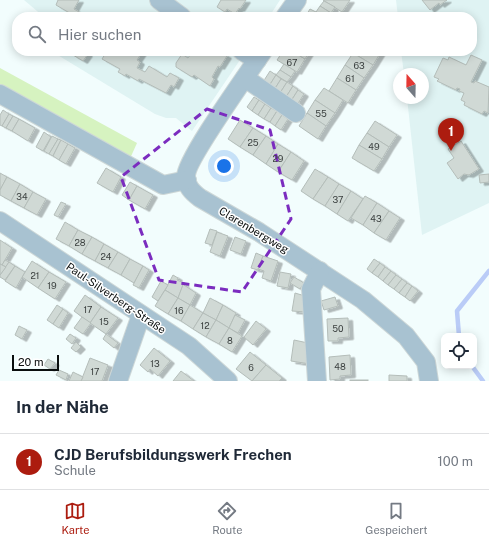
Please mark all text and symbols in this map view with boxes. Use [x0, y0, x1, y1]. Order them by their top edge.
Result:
search box [12, 12, 477, 56]
icon: search [26, 23, 48, 45]
text: Hier suchen [58, 26, 141, 43]
house number: 67 [287, 57, 297, 68]
house number: 63 [353, 60, 365, 71]
north arrow [393, 68, 429, 104]
house number: 61 [345, 73, 355, 84]
house number: 55 [315, 108, 327, 119]
pin: 1 [438, 118, 464, 151]
house number: 25 [247, 137, 259, 148]
house number: 49 [368, 141, 380, 152]
house number: 29 [273, 153, 284, 164]
your location [214, 156, 234, 176]
house number: 34 [16, 191, 28, 202]
house number: 37 [333, 194, 343, 205]
street label: Clarenbergweg [217, 205, 291, 256]
house number: 43 [370, 213, 382, 224]
house number: 28 [74, 237, 86, 248]
house number: 24 [100, 251, 112, 262]
street label: Paul-Silverberg-Straße [64, 260, 168, 336]
house number: 21 [30, 270, 40, 281]
house number: 19 [47, 280, 57, 291]
house number: 17 [83, 304, 93, 315]
house number: 16 [174, 305, 184, 316]
house number: 15 [99, 316, 109, 327]
house number: 12 [200, 320, 210, 331]
house number: 50 [332, 323, 344, 334]
map controls [441, 333, 477, 369]
button: locate [441, 333, 477, 369]
house number: 8 [227, 335, 233, 346]
scale bar [12, 353, 59, 372]
text: 20 m [18, 356, 43, 368]
house number: 13 [150, 358, 160, 369]
house number: 48 [334, 361, 346, 372]
house number: 6 [248, 362, 254, 373]
house number: 17 [90, 366, 100, 377]
text: In der Nähe [16, 397, 109, 417]
text: CJD Berufsbildungswerk Frechen [54, 446, 292, 463]
text: 1 [26, 454, 32, 469]
text: 100 m [437, 454, 473, 469]
text: Schule [54, 463, 96, 478]
tab: Karte [61, 500, 89, 536]
tab: Route [212, 500, 242, 536]
tab: Gespeichert [365, 500, 428, 536]

